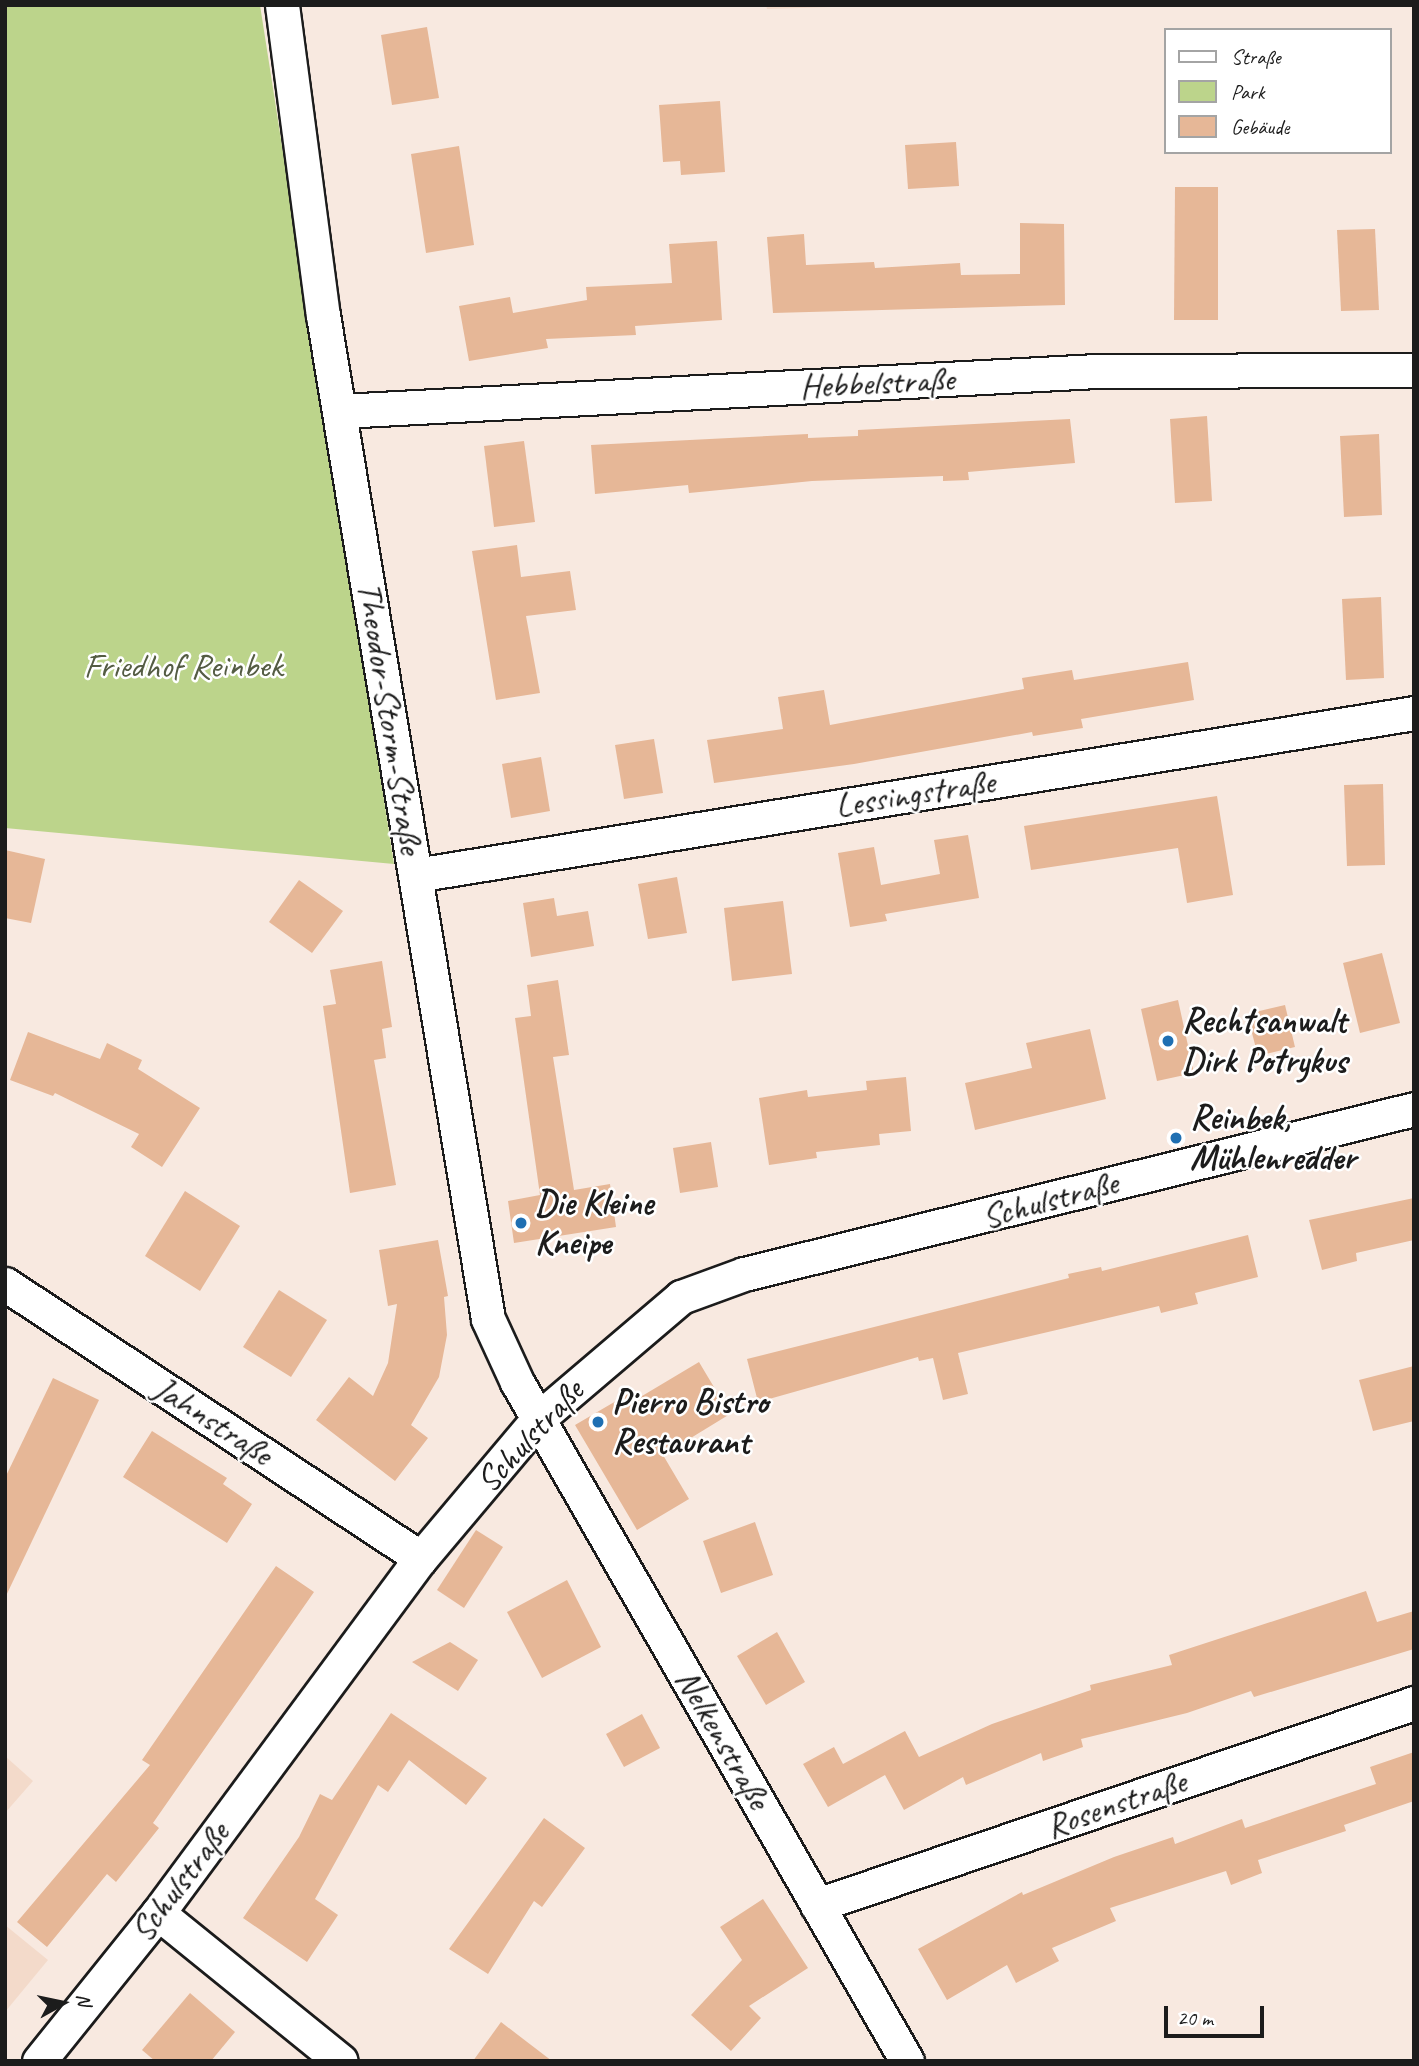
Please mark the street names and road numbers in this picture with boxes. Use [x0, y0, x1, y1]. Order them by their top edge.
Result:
street label: Hebbelstraße [799, 358, 955, 408]
street label: Theodor-Storm-Straße [348, 579, 432, 857]
street label: Lessingstraße [832, 761, 998, 827]
street label: Schulstraße [977, 1162, 1123, 1238]
street label: Jahnstraße [146, 1367, 280, 1475]
street label: Schulstraße [467, 1371, 593, 1501]
street label: Nelkenstraße [666, 1662, 780, 1816]
street label: Rosenstraße [1040, 1760, 1192, 1848]
street label: Schulstraße [121, 1814, 239, 1950]

